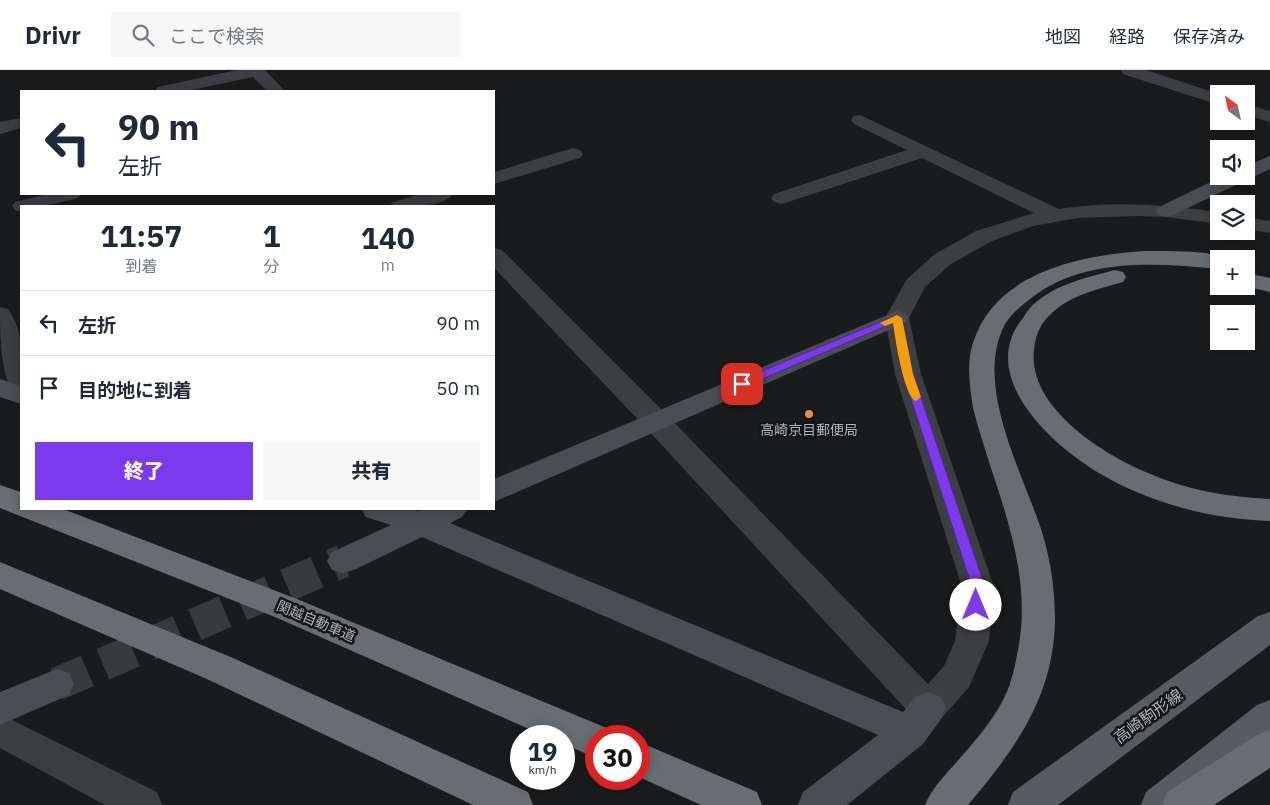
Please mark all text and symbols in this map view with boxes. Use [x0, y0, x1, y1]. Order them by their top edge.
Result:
search box [111, 12, 461, 57]
text: Drivr [25, 19, 81, 51]
icon: search [129, 21, 157, 49]
text: ここで検索 [169, 24, 264, 48]
text: 地図 [1045, 25, 1081, 48]
text: 経路 [1109, 25, 1145, 48]
text: 保存済み [1173, 25, 1245, 48]
north arrow [1210, 85, 1255, 130]
map controls [1210, 85, 1255, 350]
text: 90 m [118, 104, 200, 150]
icon: left [35, 110, 100, 175]
button: sound [1210, 140, 1255, 185]
text: 左折 [118, 151, 162, 180]
button: layers [1210, 195, 1255, 240]
text: 11:57 [100, 216, 182, 255]
text: 1 [262, 216, 280, 255]
text: 140 [361, 218, 415, 257]
button: + [1210, 250, 1255, 295]
text: m [381, 255, 395, 275]
text: 到着 [125, 256, 157, 276]
text: 分 [263, 256, 279, 276]
button: − [1210, 305, 1255, 350]
icon: left [35, 309, 63, 337]
text: 90 m [436, 311, 480, 335]
text: 左折 [78, 313, 116, 337]
pin [721, 363, 763, 405]
icon: arrive [728, 370, 756, 398]
icon: arrive [35, 374, 63, 402]
text: 50 m [436, 376, 480, 400]
text: 目的地に到着 [78, 378, 192, 402]
marker: 高崎京目郵便局 [803, 408, 815, 420]
place label: 高崎京目郵便局 [760, 421, 858, 439]
button: 終了 [35, 442, 253, 500]
button: 共有 [263, 442, 480, 500]
position arrow [949, 578, 1001, 630]
street label: 関越自動車道 [274, 596, 358, 646]
street label: 高崎駒形線 [1110, 684, 1186, 748]
speed limit sign: 30 [585, 725, 650, 790]
text: 19 [527, 735, 558, 768]
text: km/h [528, 762, 557, 777]

